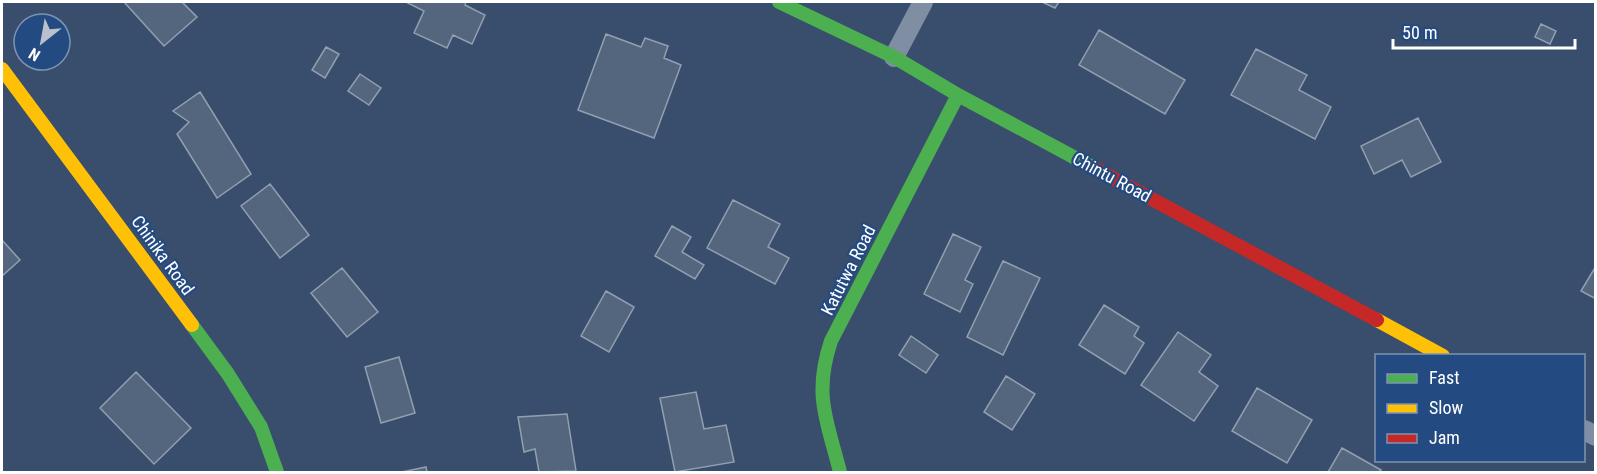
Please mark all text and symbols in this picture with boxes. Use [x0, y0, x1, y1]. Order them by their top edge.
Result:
north arrow [12, 12, 72, 72]
scale bar [1393, 12, 1574, 50]
text: 50 m [1402, 22, 1437, 43]
text: N [25, 44, 44, 65]
street label: Chintu Road [1069, 148, 1155, 206]
street label: Chinika Road [127, 211, 199, 299]
street label: Katutwa Road [816, 221, 880, 319]
legend [1375, 354, 1585, 462]
text: Fast [1429, 367, 1460, 388]
text: Slow [1429, 397, 1464, 418]
text: Jam [1429, 427, 1460, 448]

